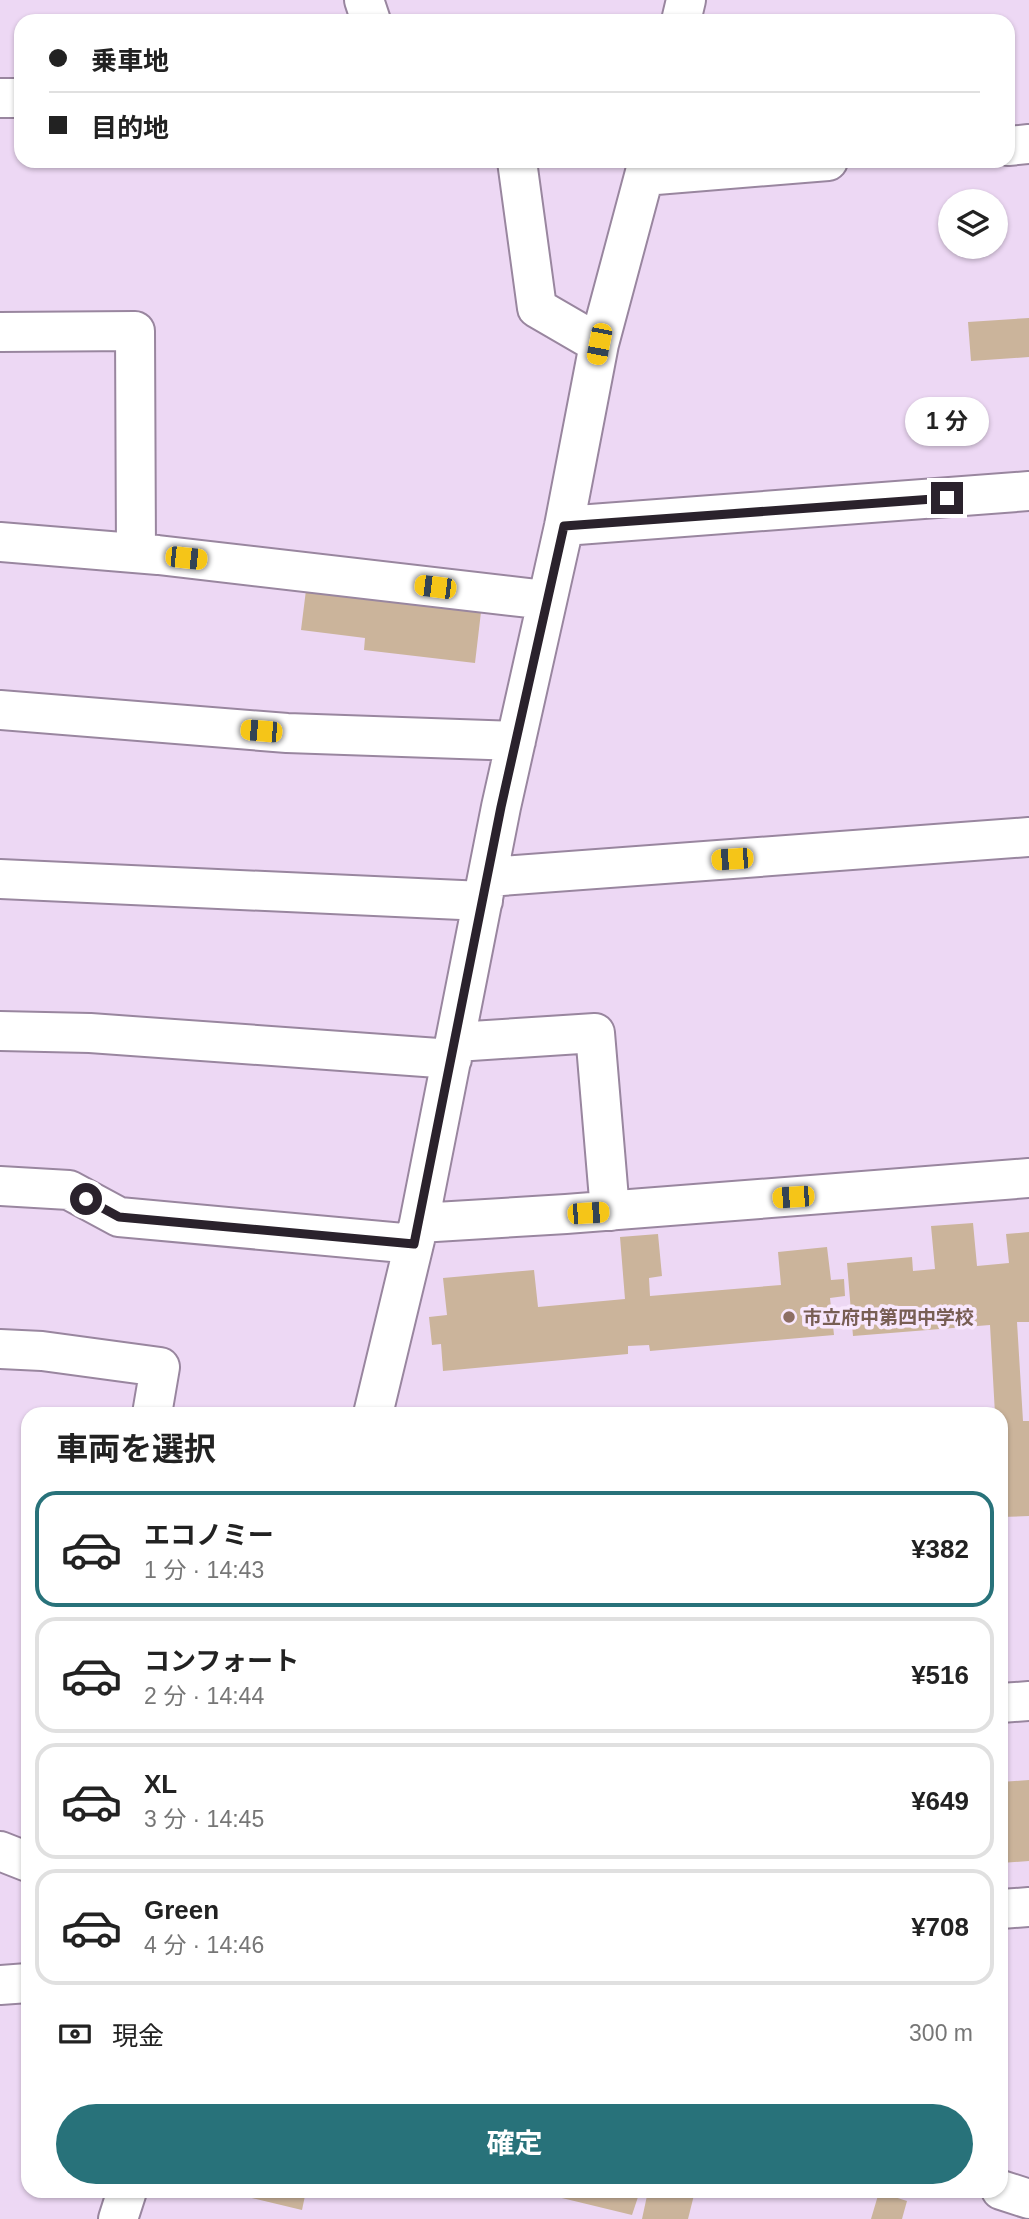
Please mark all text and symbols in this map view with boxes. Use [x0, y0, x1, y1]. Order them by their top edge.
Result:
text: 乗車地 [91, 46, 169, 76]
text: 目的地 [91, 113, 169, 143]
map controls [938, 189, 1008, 259]
button: layers [938, 189, 1008, 259]
car [585, 321, 614, 367]
callout: 1 分 [905, 396, 989, 446]
text: 1 分 [926, 408, 968, 434]
route end [931, 482, 963, 514]
car [165, 545, 208, 571]
car [413, 574, 458, 600]
car [240, 719, 283, 743]
car [711, 847, 754, 871]
route start [70, 1183, 102, 1215]
car [772, 1185, 815, 1209]
car [567, 1201, 610, 1225]
place label: 市立府中第四中学校 [803, 1307, 974, 1328]
marker: 市立府中第四中学校 [781, 1309, 797, 1325]
text: 車両を選択 [56, 1431, 216, 1467]
icon: car [60, 1518, 123, 1581]
text: エコノミー [144, 1520, 274, 1550]
text: ¥382 [911, 1534, 969, 1564]
text: 1 分 · 14:43 [144, 1557, 264, 1583]
icon: car [60, 1644, 123, 1707]
text: コンフォート [144, 1646, 299, 1676]
text: ¥516 [911, 1660, 969, 1690]
text: 2 分 · 14:44 [144, 1683, 264, 1709]
text: XL [144, 1769, 177, 1799]
icon: car [60, 1770, 123, 1833]
text: ¥649 [911, 1786, 969, 1816]
text: 3 分 · 14:45 [144, 1806, 264, 1832]
text: Green [144, 1895, 219, 1925]
icon: car [60, 1896, 123, 1959]
text: ¥708 [911, 1912, 969, 1942]
text: 4 分 · 14:46 [144, 1932, 264, 1958]
icon: cash [56, 2015, 94, 2053]
text: 300 m [909, 2020, 973, 2046]
text: 現金 [112, 2021, 164, 2051]
button: 確定 [56, 2104, 973, 2184]

